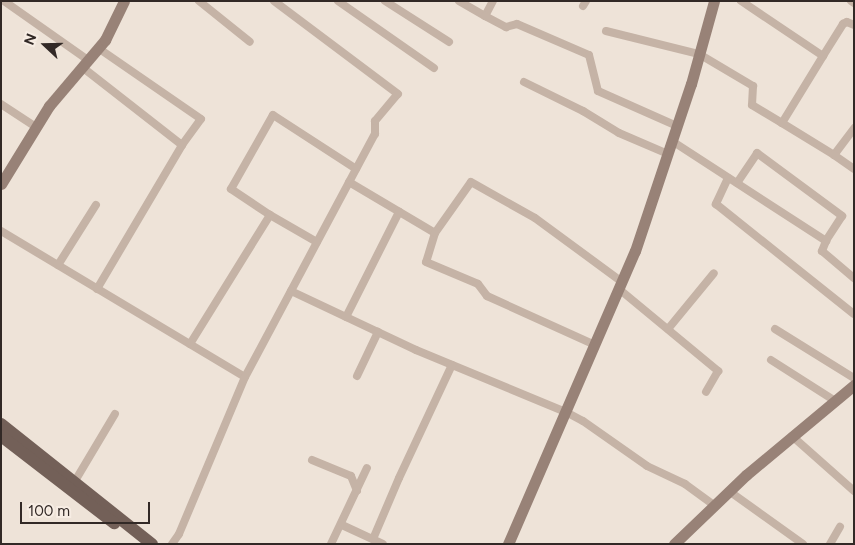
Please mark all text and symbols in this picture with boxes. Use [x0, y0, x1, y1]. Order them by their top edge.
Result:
north arrow [20, 20, 70, 70]
text: N [21, 31, 40, 48]
scale bar [22, 492, 152, 524]
text: 100 m [28, 502, 70, 520]

